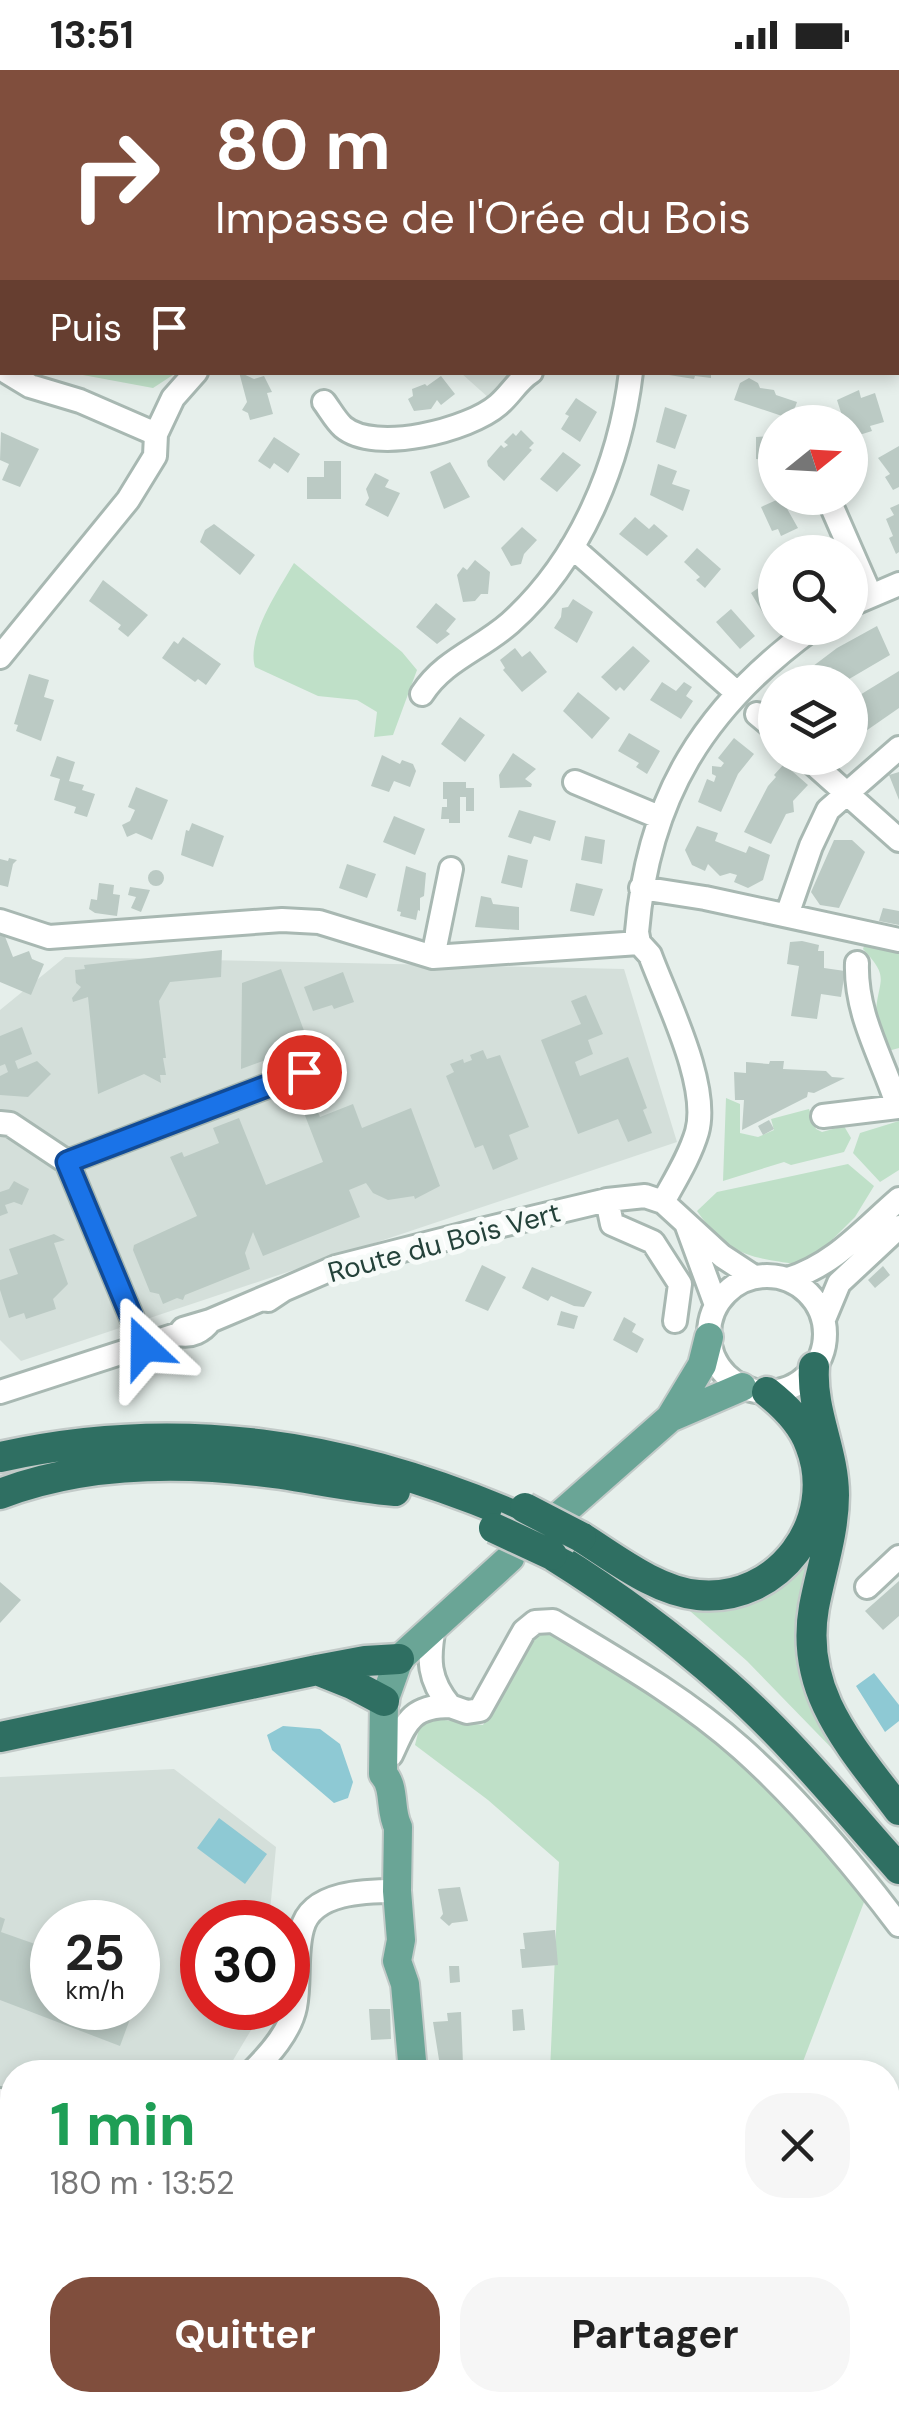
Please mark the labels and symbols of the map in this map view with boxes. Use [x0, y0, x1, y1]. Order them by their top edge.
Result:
north arrow [758, 405, 868, 515]
pin [262, 1030, 347, 1115]
street label: Route du Bois Vert [324, 1194, 564, 1291]
position arrow [92, 1295, 196, 1399]
speed limit sign: 30 [180, 1900, 310, 2030]

